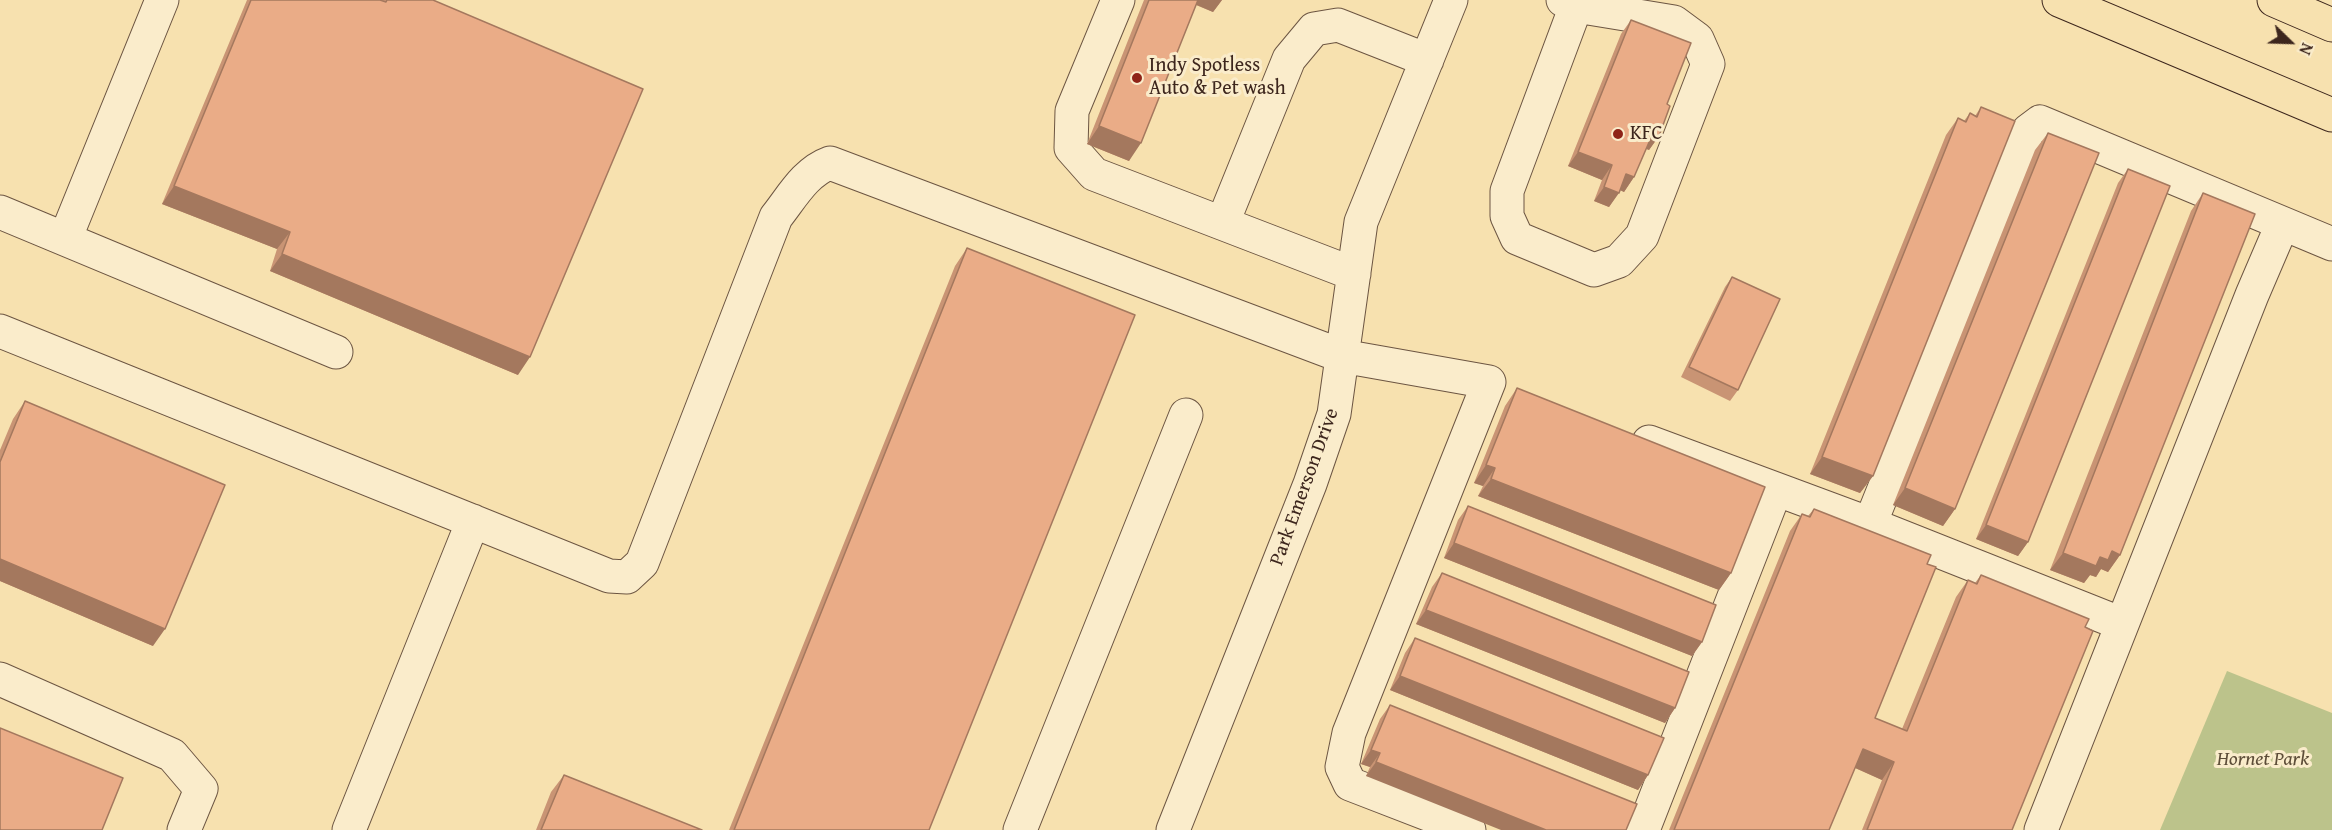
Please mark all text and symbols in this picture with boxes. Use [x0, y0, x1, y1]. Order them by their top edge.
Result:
north arrow [2260, 12, 2320, 72]
text: N [2293, 39, 2320, 59]
place label: Indy Spotless Auto & Pet wash [1149, 54, 1286, 101]
marker: Indy Spotless Auto & Pet wash [1130, 71, 1144, 85]
place label: KFC [1630, 122, 1662, 146]
marker: KFC [1611, 127, 1625, 141]
street label: Park Emerson Drive [1265, 405, 1345, 569]
park label: Hornet Park [2217, 748, 2309, 772]

